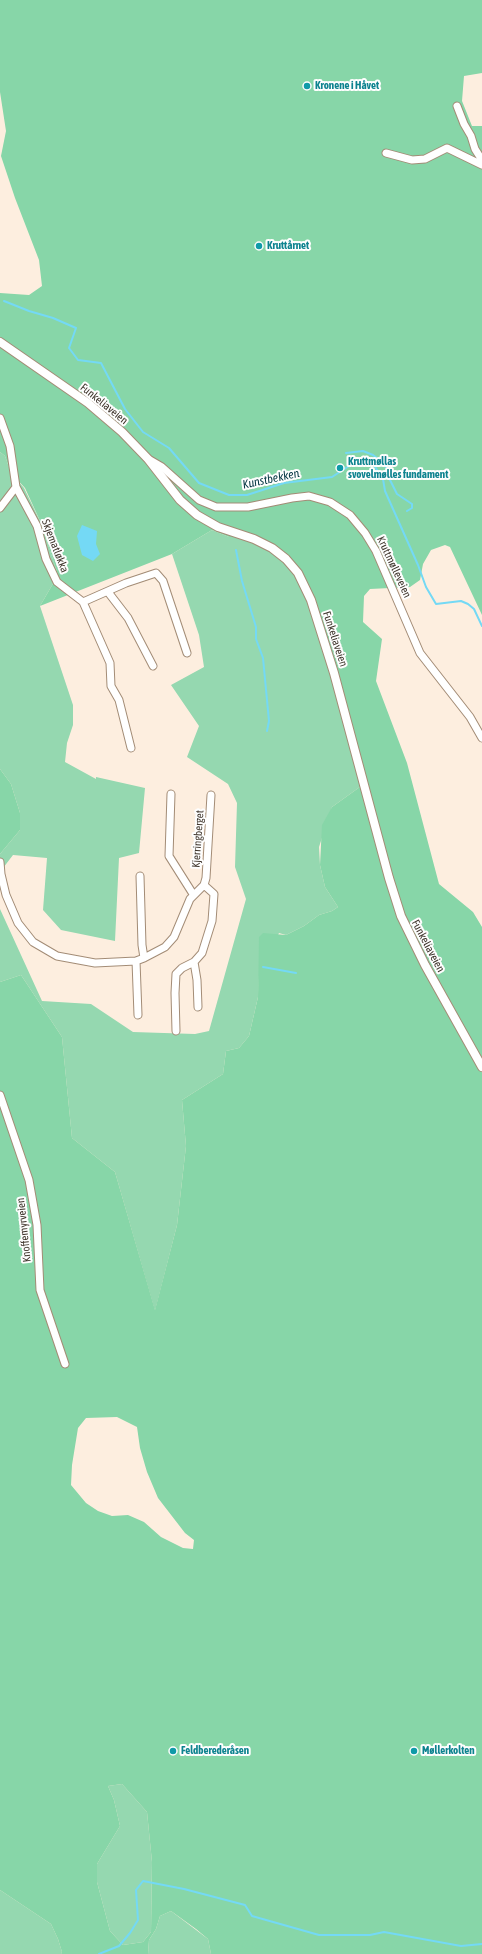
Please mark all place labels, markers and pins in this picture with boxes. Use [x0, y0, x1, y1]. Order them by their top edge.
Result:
place label: Kronene i Håvet [315, 79, 379, 93]
marker: Kronene i Håvet [302, 81, 312, 91]
place label: Kruttårnet [267, 239, 309, 253]
marker: Kruttårnet [254, 241, 264, 251]
place label: Kruttmøllas svovelmølles fundament [348, 455, 448, 481]
marker: Kruttmøllas svovelmølles fundament [335, 463, 345, 473]
place label: Feldberederåsen [181, 1744, 249, 1758]
place label: Møllerkolten [422, 1744, 475, 1758]
marker: Feldberederåsen [168, 1746, 178, 1756]
marker: Møllerkolten [409, 1746, 419, 1756]

